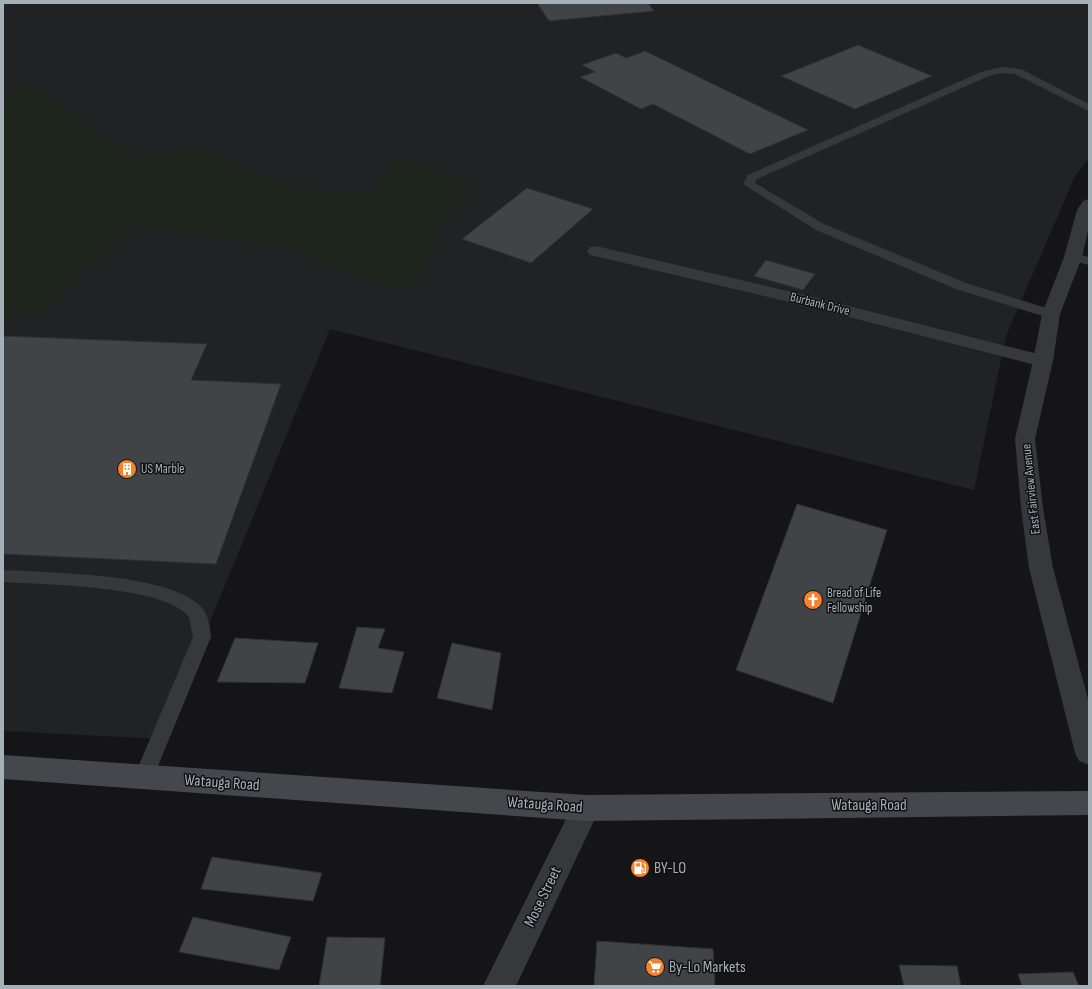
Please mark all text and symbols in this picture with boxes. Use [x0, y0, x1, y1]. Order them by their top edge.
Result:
street label: Burbank Drive [789, 289, 851, 319]
street label: East Fairview Avenue [1018, 443, 1044, 535]
building icon: US Marble [116, 458, 138, 480]
place label: US Marble [141, 461, 185, 477]
place label: Bread of Life Fellowship [827, 585, 881, 616]
church icon: Bread of Life Fellowship [802, 589, 824, 611]
street label: Watauga Road [184, 771, 260, 795]
street label: Watauga Road [507, 793, 583, 817]
street label: Watauga Road [831, 796, 907, 815]
fuel station icon: BY-LO [629, 857, 651, 879]
place label: BY-LO [654, 859, 686, 878]
street label: Mose Street [520, 864, 566, 930]
supermarket icon: By-Lo Markets [644, 956, 666, 978]
place label: By-Lo Markets [669, 958, 746, 977]

